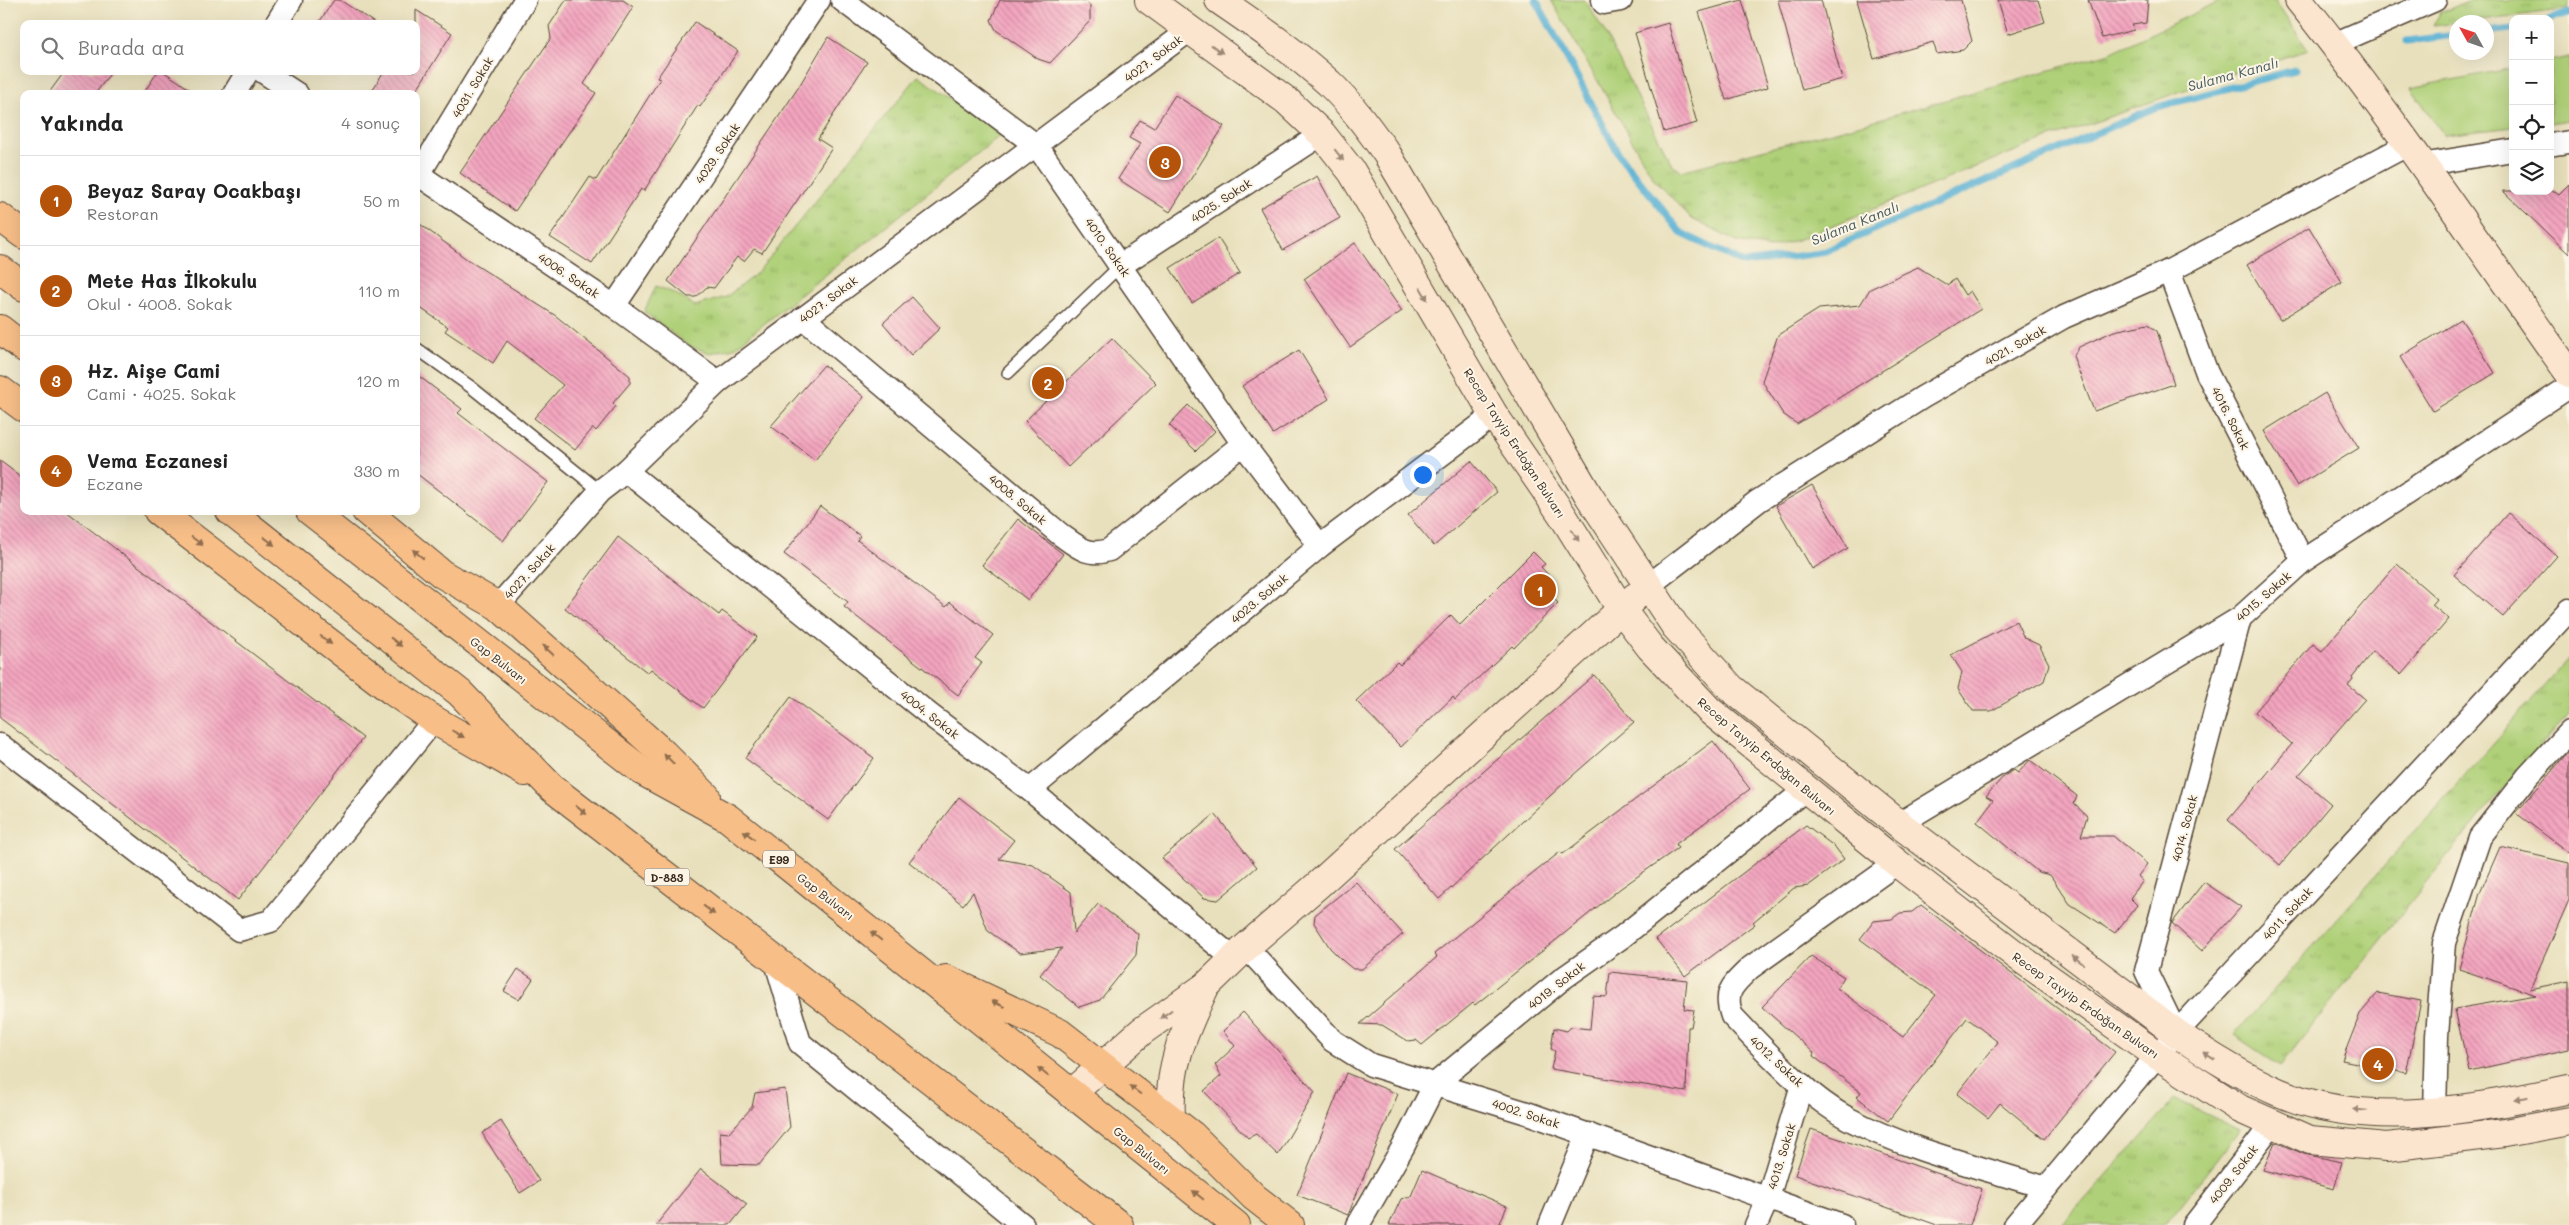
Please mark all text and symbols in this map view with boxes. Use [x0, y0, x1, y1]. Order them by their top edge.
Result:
north arrow [2449, 15, 2494, 60]
map controls [2509, 15, 2554, 195]
button: + [2509, 15, 2554, 60]
search box [20, 20, 420, 75]
street label: 4027. Sokak [1121, 31, 1185, 85]
icon: search [38, 34, 66, 62]
text: Burada ara [78, 35, 185, 60]
one-way arrow [1210, 44, 1223, 55]
water label: Sulama Kanalı [2185, 53, 2281, 95]
street label: 4031. Sokak [448, 54, 496, 120]
button: − [2509, 60, 2554, 105]
button: locate [2509, 105, 2554, 150]
text: Yakında [40, 109, 124, 136]
text: 4 sonuç [341, 112, 400, 133]
street label: 4029. Sokak [691, 120, 743, 186]
pin: 3 [1149, 143, 1181, 181]
one-way arrow [1334, 148, 1345, 161]
button: layers [2509, 150, 2554, 195]
street label: 4025. Sokak [1187, 174, 1255, 226]
text: Beyaz Saray Ocakbaşı [87, 178, 302, 203]
text: 1 [52, 190, 60, 211]
text: 50 m [363, 190, 400, 211]
water label: Sulama Kanalı [1808, 197, 1902, 249]
text: Restoran [87, 203, 158, 224]
street label: 4010. Sokak [1082, 214, 1134, 280]
street label: 4006. Sokak [535, 249, 603, 301]
text: Mete Has İlkokulu [87, 268, 257, 293]
street label: 4027. Sokak [796, 272, 860, 326]
text: 2 [52, 280, 60, 301]
text: 110 m [358, 280, 400, 301]
one-way arrow [1419, 287, 1428, 300]
text: Okul · 4008. Sokak [87, 293, 232, 314]
street label: 4021. Sokak [1982, 321, 2048, 369]
text: Hz. Aişe Cami [87, 358, 221, 383]
pin: 2 [1032, 364, 1064, 402]
street label: Recep Tayyip Erdoğan Bulvarı [1460, 365, 1570, 521]
text: 3 [51, 370, 61, 391]
text: 120 m [356, 370, 400, 391]
text: Cami · 4025. Sokak [87, 383, 236, 404]
street label: 4016. Sokak [2208, 384, 2254, 452]
text: Vema Eczanesi [87, 448, 229, 473]
text: 4 [51, 460, 61, 481]
text: 330 m [354, 460, 400, 481]
your location [1410, 462, 1436, 488]
street label: 4008. Sokak [986, 470, 1050, 528]
text: Eczane [87, 473, 143, 494]
one-way arrow [1570, 529, 1579, 542]
one-way arrow [190, 536, 204, 546]
one-way arrow [262, 536, 275, 547]
street label: 4027. Sokak [500, 540, 558, 602]
one-way arrow [412, 549, 425, 560]
street label: 4015. Sokak [2232, 568, 2294, 624]
street label: 4023. Sokak [1227, 569, 1291, 627]
pin: 1 [1524, 571, 1556, 609]
street label: Gap Bulvarı [467, 633, 531, 687]
one-way arrow [319, 635, 333, 645]
one-way arrow [389, 637, 402, 648]
one-way arrow [542, 645, 555, 656]
street label: 4004. Sokak [897, 686, 963, 742]
street label: Recep Tayyip Erdoğan Bulvarı [1695, 693, 1839, 819]
one-way arrow [452, 729, 465, 738]
one-way arrow [663, 753, 675, 765]
street label: 4014. Sokak [2167, 793, 2201, 863]
one-way arrow [574, 805, 587, 815]
one-way arrow [742, 830, 756, 840]
road number: E99 [763, 851, 795, 868]
road number: D-883 [644, 869, 690, 886]
street label: Gap Bulvarı [794, 869, 858, 923]
street label: 4011. Sokak [2258, 883, 2316, 943]
one-way arrow [702, 904, 715, 915]
one-way arrow [870, 931, 883, 942]
street label: Recep Tayyip Erdoğan Bulvarı [2009, 948, 2163, 1062]
one-way arrow [2072, 954, 2085, 965]
street label: 4019. Sokak [1524, 958, 1588, 1012]
one-way arrow [991, 1000, 1005, 1008]
one-way arrow [1160, 1009, 1173, 1020]
street label: 4012. Sokak [1747, 1032, 1807, 1090]
pin: 4 [2362, 1045, 2394, 1083]
one-way arrow [2202, 1051, 2216, 1061]
one-way arrow [1037, 1066, 1050, 1077]
one-way arrow [1128, 1085, 1141, 1096]
one-way arrow [2513, 1094, 2529, 1102]
street label: 4002. Sokak [1490, 1095, 1562, 1131]
one-way arrow [2352, 1106, 2368, 1114]
street label: 4013. Sokak [1763, 1121, 1799, 1191]
street label: Gap Bulvarı [1110, 1122, 1174, 1178]
street label: 4009. Sokak [2205, 1141, 2261, 1207]
one-way arrow [1192, 1189, 1205, 1200]

